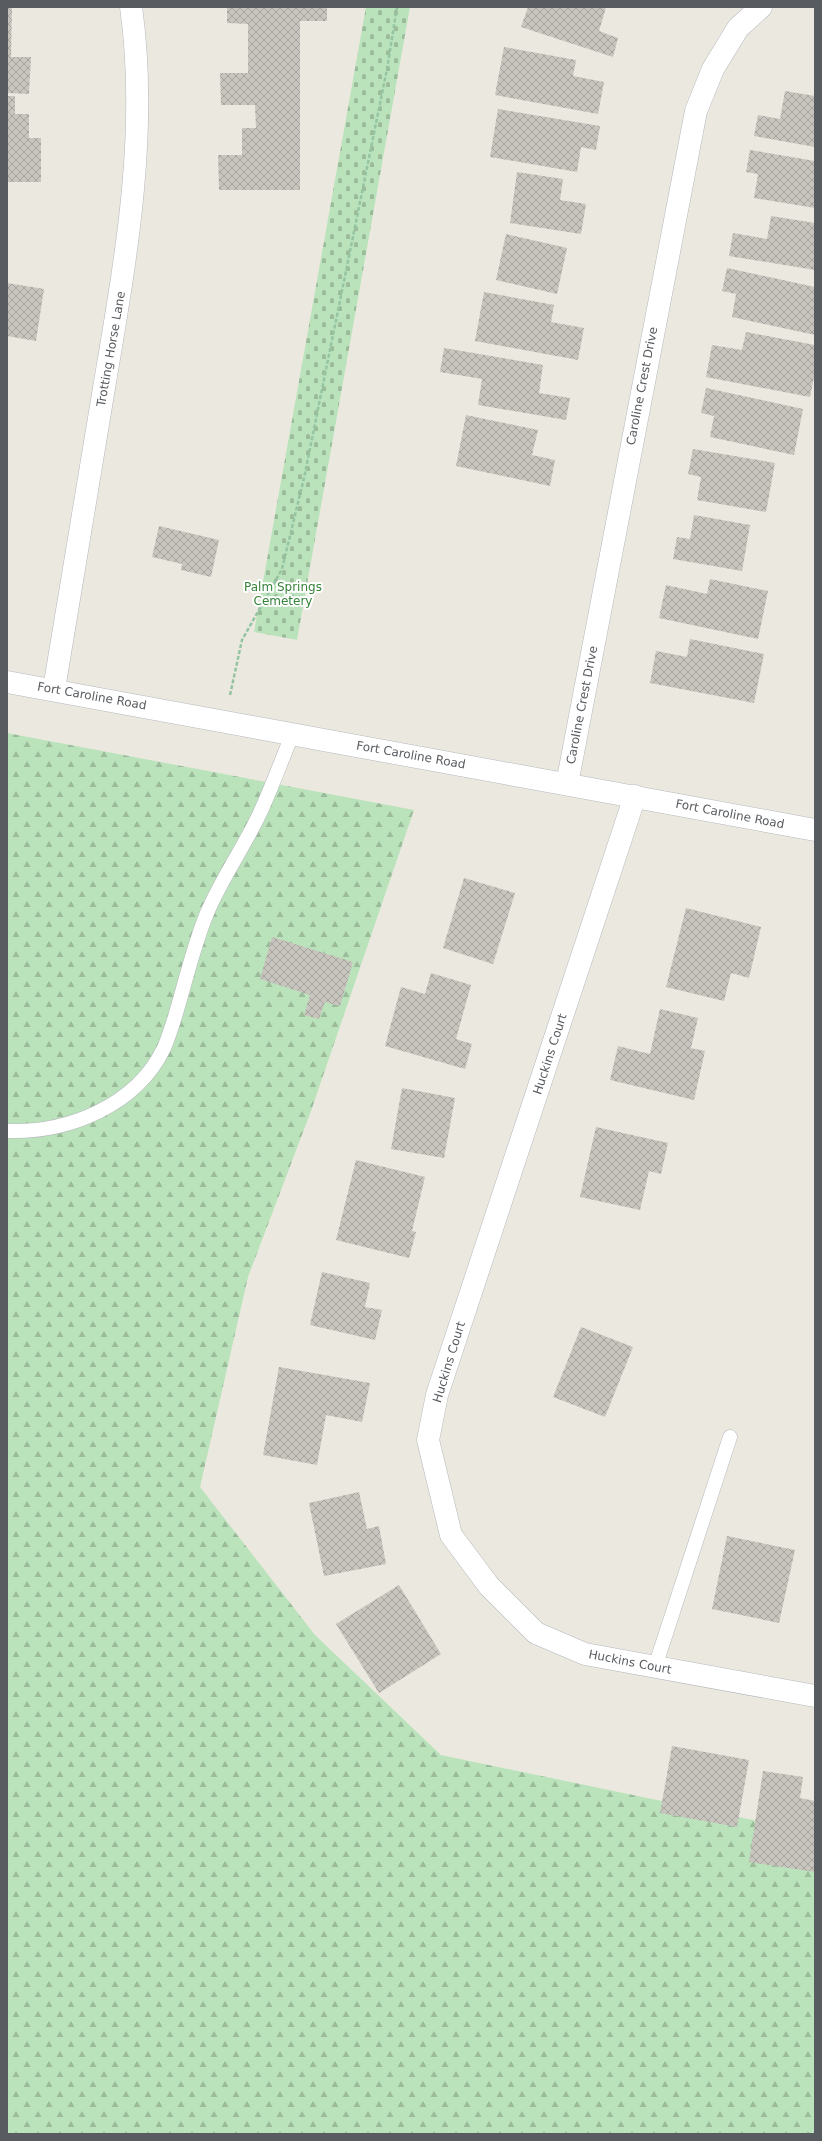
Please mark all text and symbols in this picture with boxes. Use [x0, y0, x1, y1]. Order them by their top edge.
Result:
street label: Trotting Horse Lane [94, 290, 128, 409]
street label: Caroline Crest Drive [624, 326, 660, 446]
park label: Palm Springs Cemetery [244, 580, 322, 608]
street label: Caroline Crest Drive [564, 645, 600, 765]
street label: Fort Caroline Road [36, 680, 148, 712]
street label: Fort Caroline Road [355, 739, 467, 771]
street label: Fort Caroline Road [674, 797, 786, 831]
street label: Huckins Court [530, 1012, 570, 1096]
street label: Huckins Court [430, 1319, 468, 1404]
street label: Huckins Court [587, 1647, 673, 1677]

